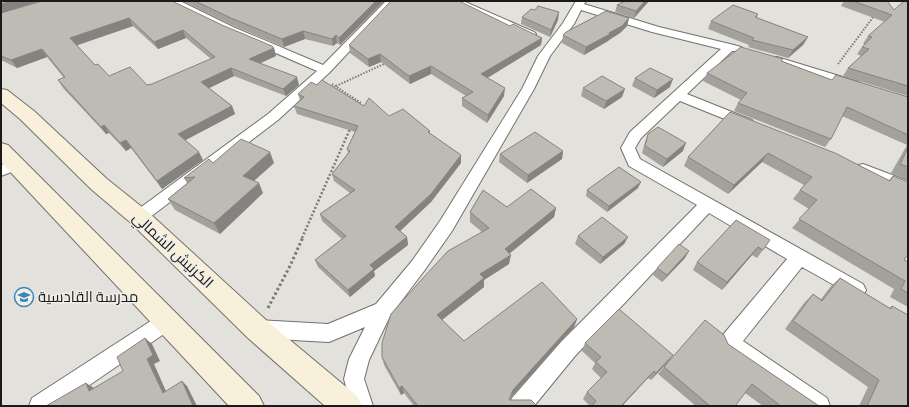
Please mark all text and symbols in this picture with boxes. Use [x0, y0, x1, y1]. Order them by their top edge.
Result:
street label: الكرنيش الشمالي [127, 207, 218, 294]
school or university icon: مدرسة القادسية [13, 286, 35, 308]
place label: مدرسة القادسية [38, 287, 138, 306]

